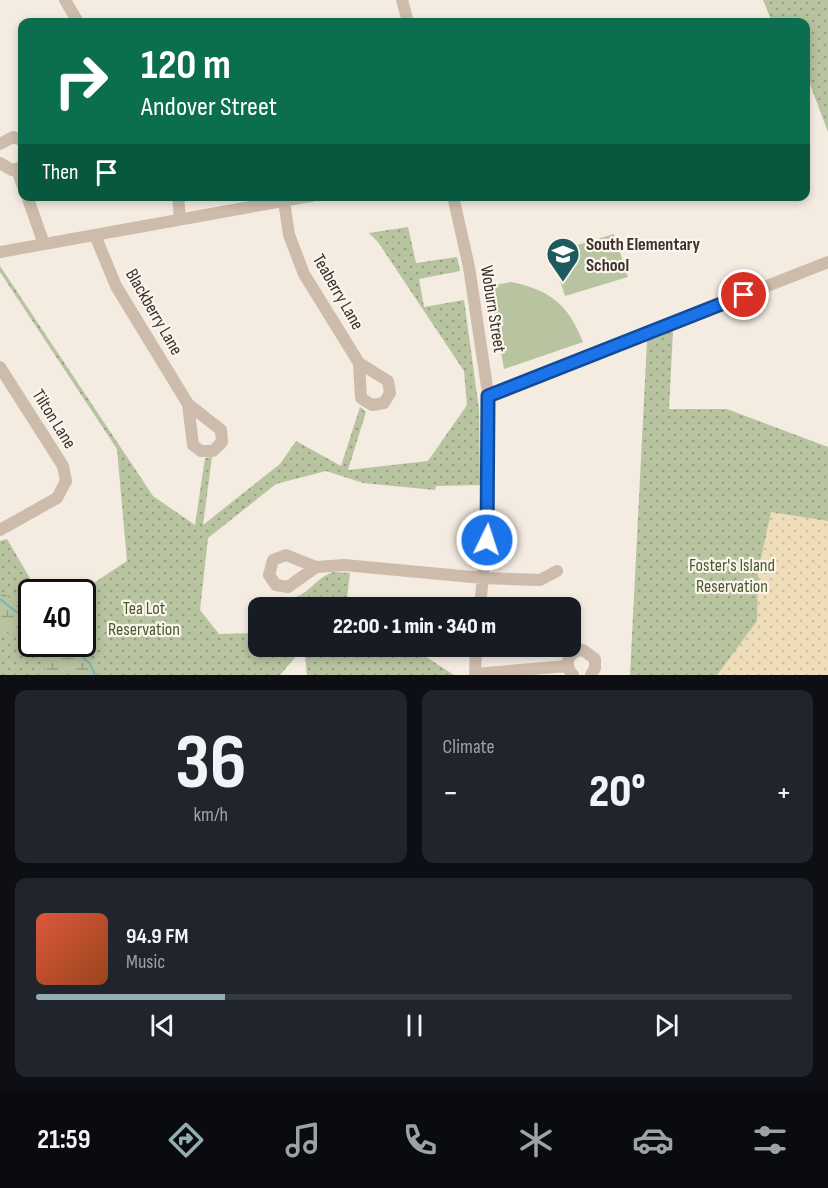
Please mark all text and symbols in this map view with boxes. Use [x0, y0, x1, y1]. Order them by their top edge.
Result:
text: 120 m [141, 40, 231, 91]
icon: right [42, 42, 120, 120]
text: Andover Street [141, 91, 277, 123]
icon: arrive [90, 156, 123, 189]
text: Then [42, 159, 78, 186]
place label: South Elementary School [586, 234, 701, 276]
school or university icon: South Elementary School [545, 236, 581, 283]
street label: Teaberry Lane [308, 250, 368, 334]
street label: Woburn Street [476, 264, 510, 354]
street label: Blackberry Lane [121, 265, 187, 359]
pin [718, 269, 769, 320]
icon: arrive [727, 278, 760, 311]
street label: Tilton Lane [28, 385, 80, 453]
position arrow [455, 508, 519, 572]
park label: Foster's Island Reservation [689, 555, 775, 597]
speed limit sign: 40 [18, 579, 96, 657]
park label: Tea Lot Reservation [108, 598, 180, 640]
text: 22:00 · 1 min · 340 m [333, 613, 496, 640]
text: 36 [175, 717, 247, 810]
text: Climate [443, 735, 495, 759]
text: 20° [589, 765, 646, 820]
text: − [443, 773, 459, 813]
text: + [776, 773, 792, 813]
text: km/h [193, 803, 228, 827]
text: 94.9 FM [126, 923, 188, 950]
text: Music [126, 950, 165, 974]
icon: previous [146, 1009, 179, 1042]
icon: pause [398, 1009, 431, 1042]
icon: next [650, 1009, 683, 1042]
icon: directions [165, 1119, 207, 1161]
icon: music [282, 1119, 324, 1161]
icon: phone [399, 1119, 441, 1161]
icon: climate [515, 1119, 557, 1161]
icon: car [632, 1119, 674, 1161]
icon: filters [749, 1119, 791, 1161]
text: 21:59 [37, 1124, 90, 1156]

